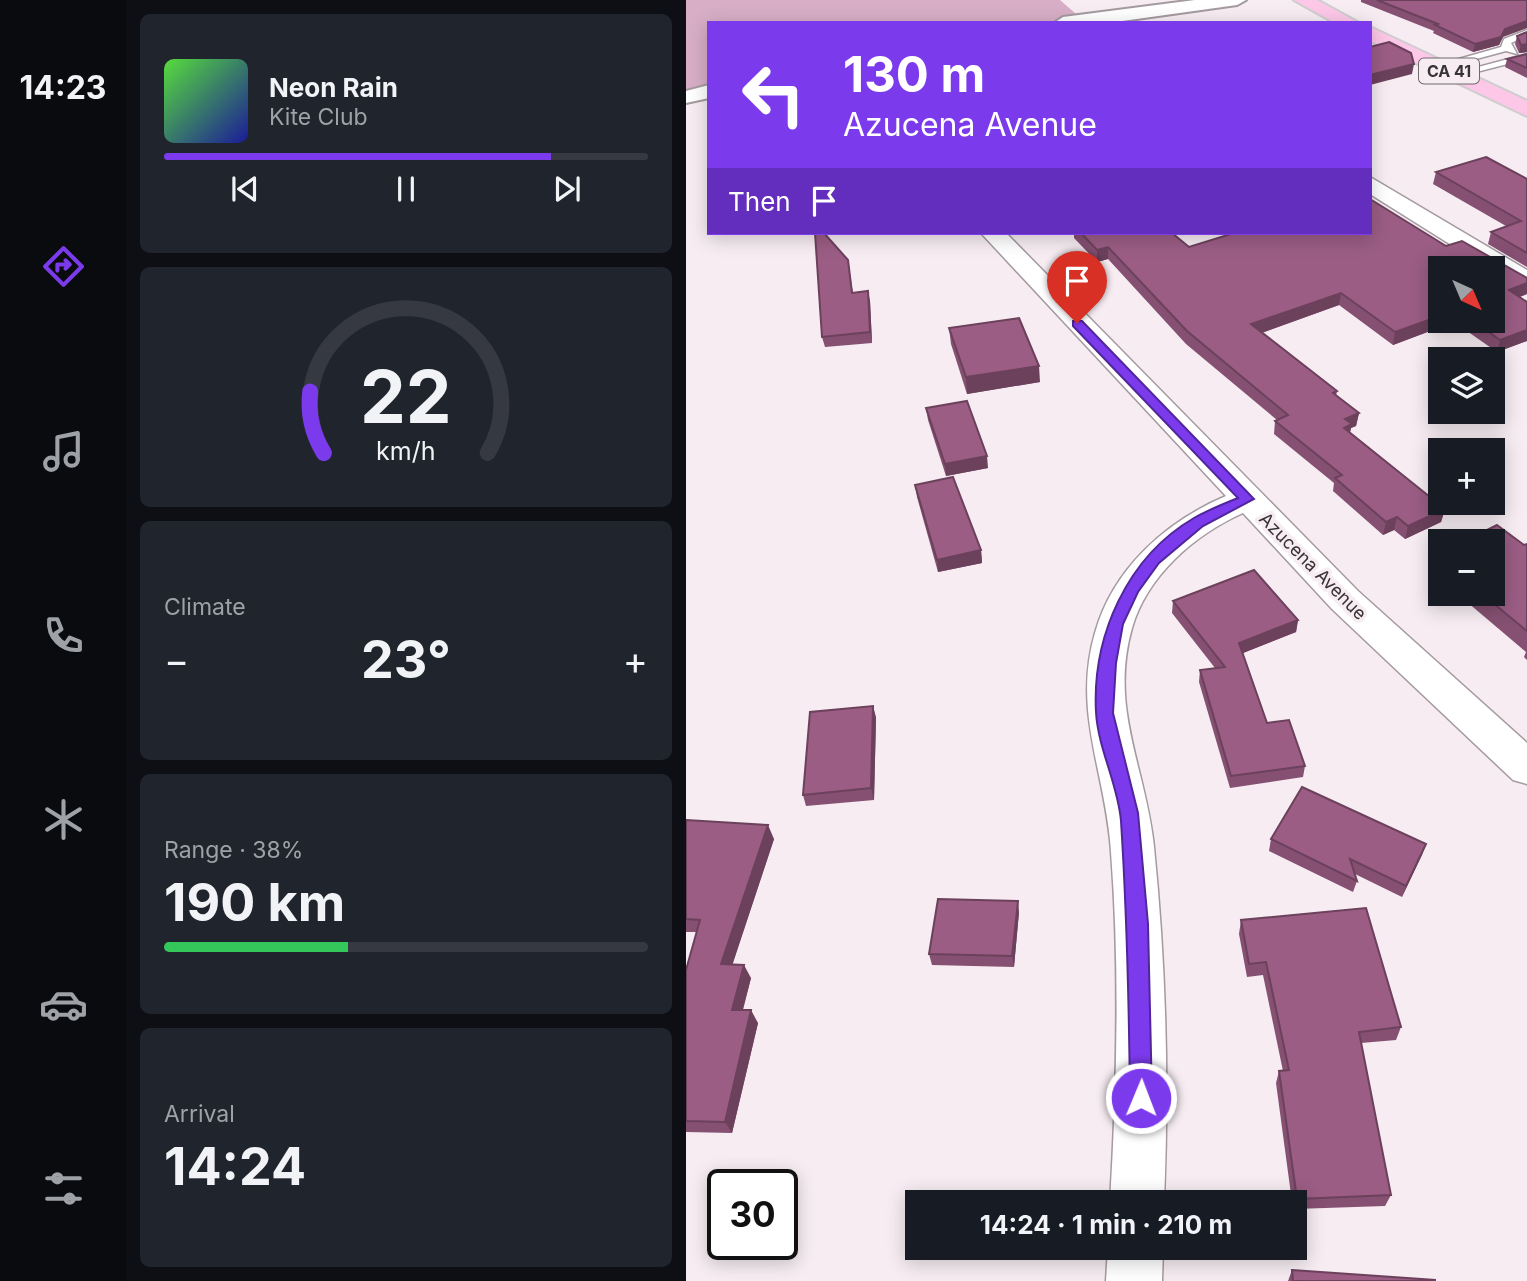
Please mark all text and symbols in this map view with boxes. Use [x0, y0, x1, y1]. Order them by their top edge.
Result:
text: 130 m [843, 45, 985, 104]
icon: left [728, 49, 819, 140]
road number: CA 41 [1419, 58, 1479, 83]
text: 14:23 [20, 68, 106, 107]
text: Neon Rain [269, 72, 398, 103]
text: Kite Club [269, 103, 368, 131]
text: Azucena Avenue [843, 105, 1097, 144]
icon: previous [226, 170, 264, 208]
icon: pause [387, 170, 425, 208]
icon: next [548, 170, 586, 208]
icon: arrive [805, 182, 843, 220]
text: Then [728, 186, 791, 217]
icon: directions [39, 242, 88, 291]
pin [1047, 251, 1107, 323]
north arrow [1428, 256, 1505, 332]
map controls [1428, 256, 1505, 606]
icon: arrive [1058, 262, 1096, 300]
button: layers [1428, 347, 1505, 424]
text: 22 [360, 353, 452, 442]
icon: music [39, 427, 88, 476]
text: km/h [376, 436, 436, 466]
button: + [1428, 438, 1505, 515]
street label: Azucena Avenue [1255, 508, 1371, 624]
button: − [1428, 529, 1505, 606]
text: Climate [164, 593, 246, 621]
icon: phone [39, 611, 88, 660]
text: 23° [361, 628, 451, 691]
text: − [164, 637, 189, 683]
text: + [623, 637, 648, 683]
icon: climate [39, 795, 88, 844]
text: Range · 38% [164, 836, 303, 864]
text: 190 km [164, 871, 345, 934]
icon: car [39, 980, 88, 1029]
position arrow [1104, 1061, 1178, 1135]
text: Arrival [164, 1100, 235, 1128]
text: 14:24 [164, 1135, 306, 1198]
icon: filters [39, 1164, 88, 1213]
speed limit sign: 30 [707, 1169, 798, 1260]
text: 14:24 · 1 min · 210 m [980, 1209, 1232, 1240]

